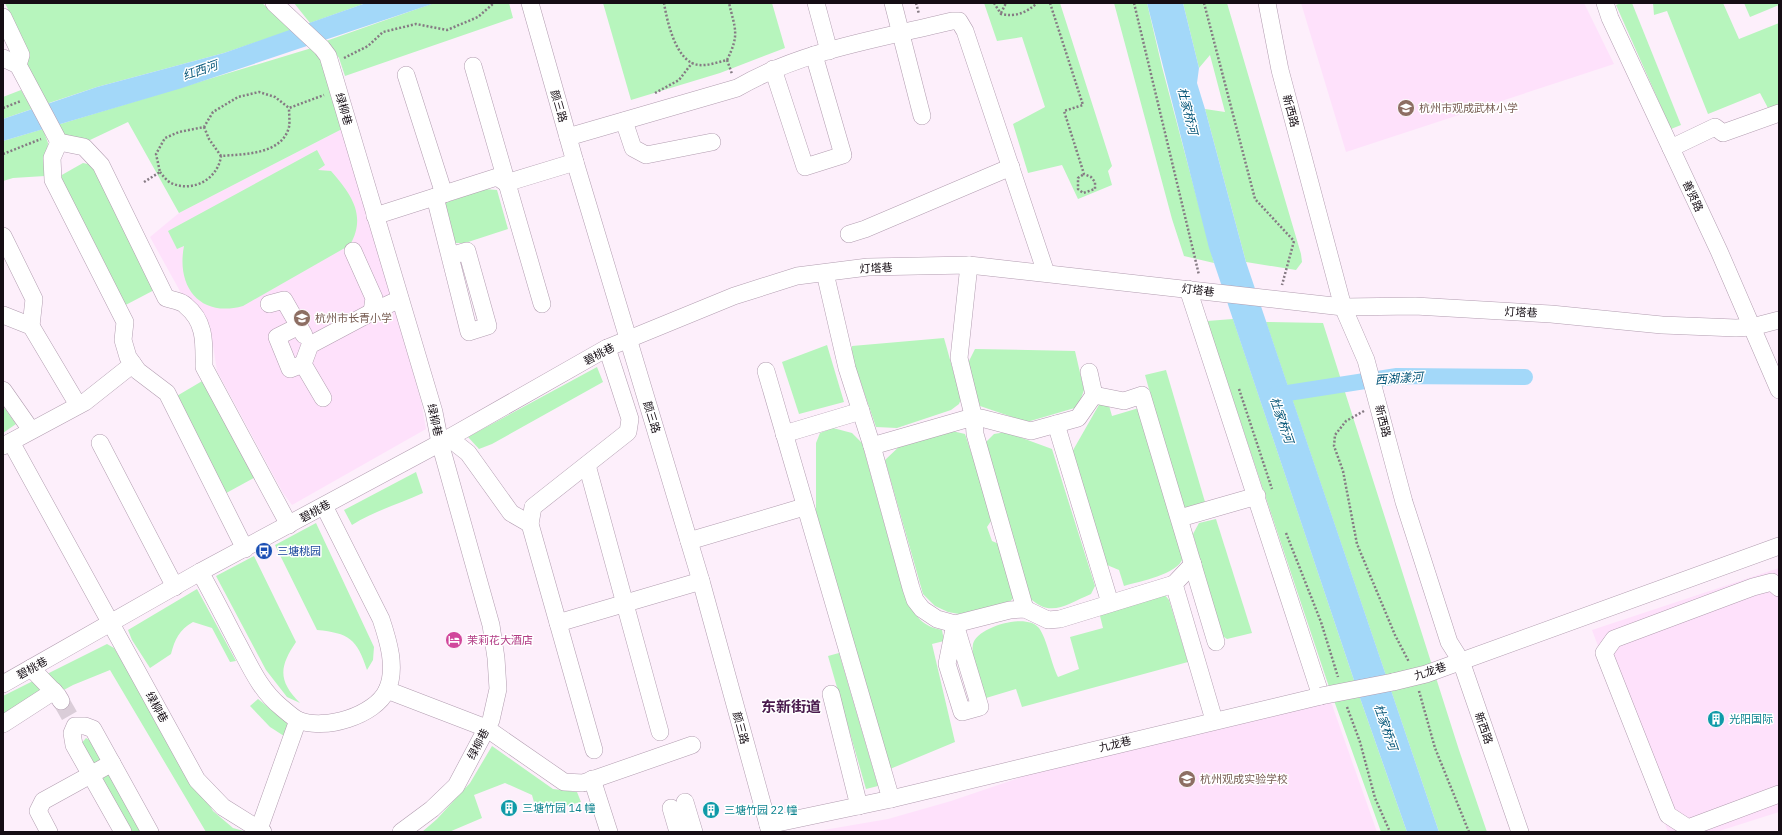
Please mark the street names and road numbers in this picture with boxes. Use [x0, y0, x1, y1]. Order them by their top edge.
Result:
street label: 颜三路 [548, 88, 570, 124]
street label: 绿柳巷 [333, 91, 355, 127]
street label: 新西路 [1280, 93, 1302, 129]
street label: 善贤路 [1680, 178, 1706, 214]
street label: 灯塔巷 [859, 260, 893, 276]
street label: 灯塔巷 [1181, 281, 1215, 299]
street label: 灯塔巷 [1504, 304, 1538, 320]
street label: 碧桃巷 [581, 340, 617, 368]
street label: 颜三路 [640, 399, 664, 435]
street label: 绿柳巷 [424, 402, 446, 438]
street label: 新西路 [1372, 403, 1394, 439]
street label: 碧桃巷 [297, 497, 333, 525]
street label: 碧桃巷 [14, 654, 50, 682]
street label: 九龙巷 [1412, 659, 1448, 683]
street label: 绿柳巷 [143, 689, 171, 725]
street label: 颜三路 [730, 710, 752, 746]
street label: 新西路 [1472, 710, 1496, 746]
street label: 绿柳巷 [464, 726, 492, 762]
street label: 九龙巷 [1097, 733, 1133, 755]

